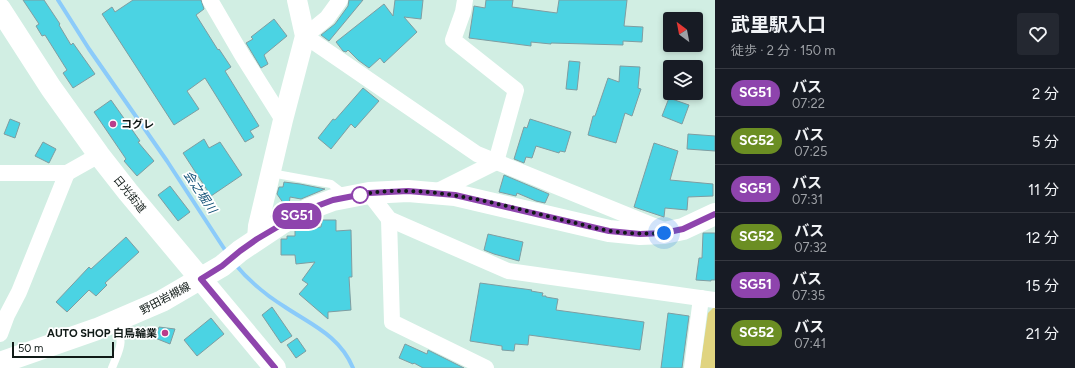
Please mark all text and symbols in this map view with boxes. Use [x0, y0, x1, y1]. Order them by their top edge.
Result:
north arrow [663, 12, 703, 52]
map controls [663, 12, 703, 100]
text: 武里駅入口 [731, 13, 826, 36]
button: heart [1017, 13, 1059, 55]
text: 徒歩 · 2 分 · 150 m [731, 43, 835, 58]
button: layers [663, 60, 703, 100]
text: バス [792, 78, 822, 96]
text: SG51 [739, 84, 772, 101]
text: 2 分 [1032, 85, 1059, 103]
text: 07:22 [792, 96, 825, 111]
place label: コグレ [121, 118, 154, 131]
marker: コグレ [108, 119, 118, 129]
text: バス [794, 126, 824, 144]
text: SG52 [739, 132, 774, 149]
text: 5 分 [1032, 133, 1059, 151]
text: 07:25 [794, 144, 828, 159]
water label: 会之堀川 [181, 168, 220, 217]
street label: 日光街道 [111, 173, 149, 216]
text: バス [792, 174, 822, 192]
text: SG51 [739, 180, 772, 197]
text: 11 分 [1028, 181, 1059, 199]
unlabelled marker [351, 186, 369, 204]
text: 07:31 [792, 192, 823, 207]
line badge: SG51 [269, 203, 325, 229]
text: SG51 [281, 207, 313, 224]
text: バス [794, 222, 824, 240]
your location [654, 223, 674, 243]
text: SG52 [739, 228, 774, 245]
text: 12 分 [1026, 229, 1059, 247]
text: 07:32 [794, 240, 827, 255]
text: バス [792, 270, 822, 288]
text: SG51 [739, 276, 772, 293]
text: 15 分 [1025, 277, 1059, 295]
street label: 野田岩槻線 [138, 280, 193, 317]
text: 07:35 [792, 288, 825, 303]
text: バス [794, 318, 824, 336]
text: SG52 [739, 324, 774, 341]
text: 21 分 [1026, 325, 1059, 343]
place label: AUTO SHOP 白鳥輪業 [47, 327, 157, 340]
marker: AUTO SHOP 白鳥輪業 [160, 328, 170, 338]
text: 07:41 [794, 336, 826, 351]
scale bar [12, 340, 114, 359]
text: 50 m [18, 342, 43, 355]

